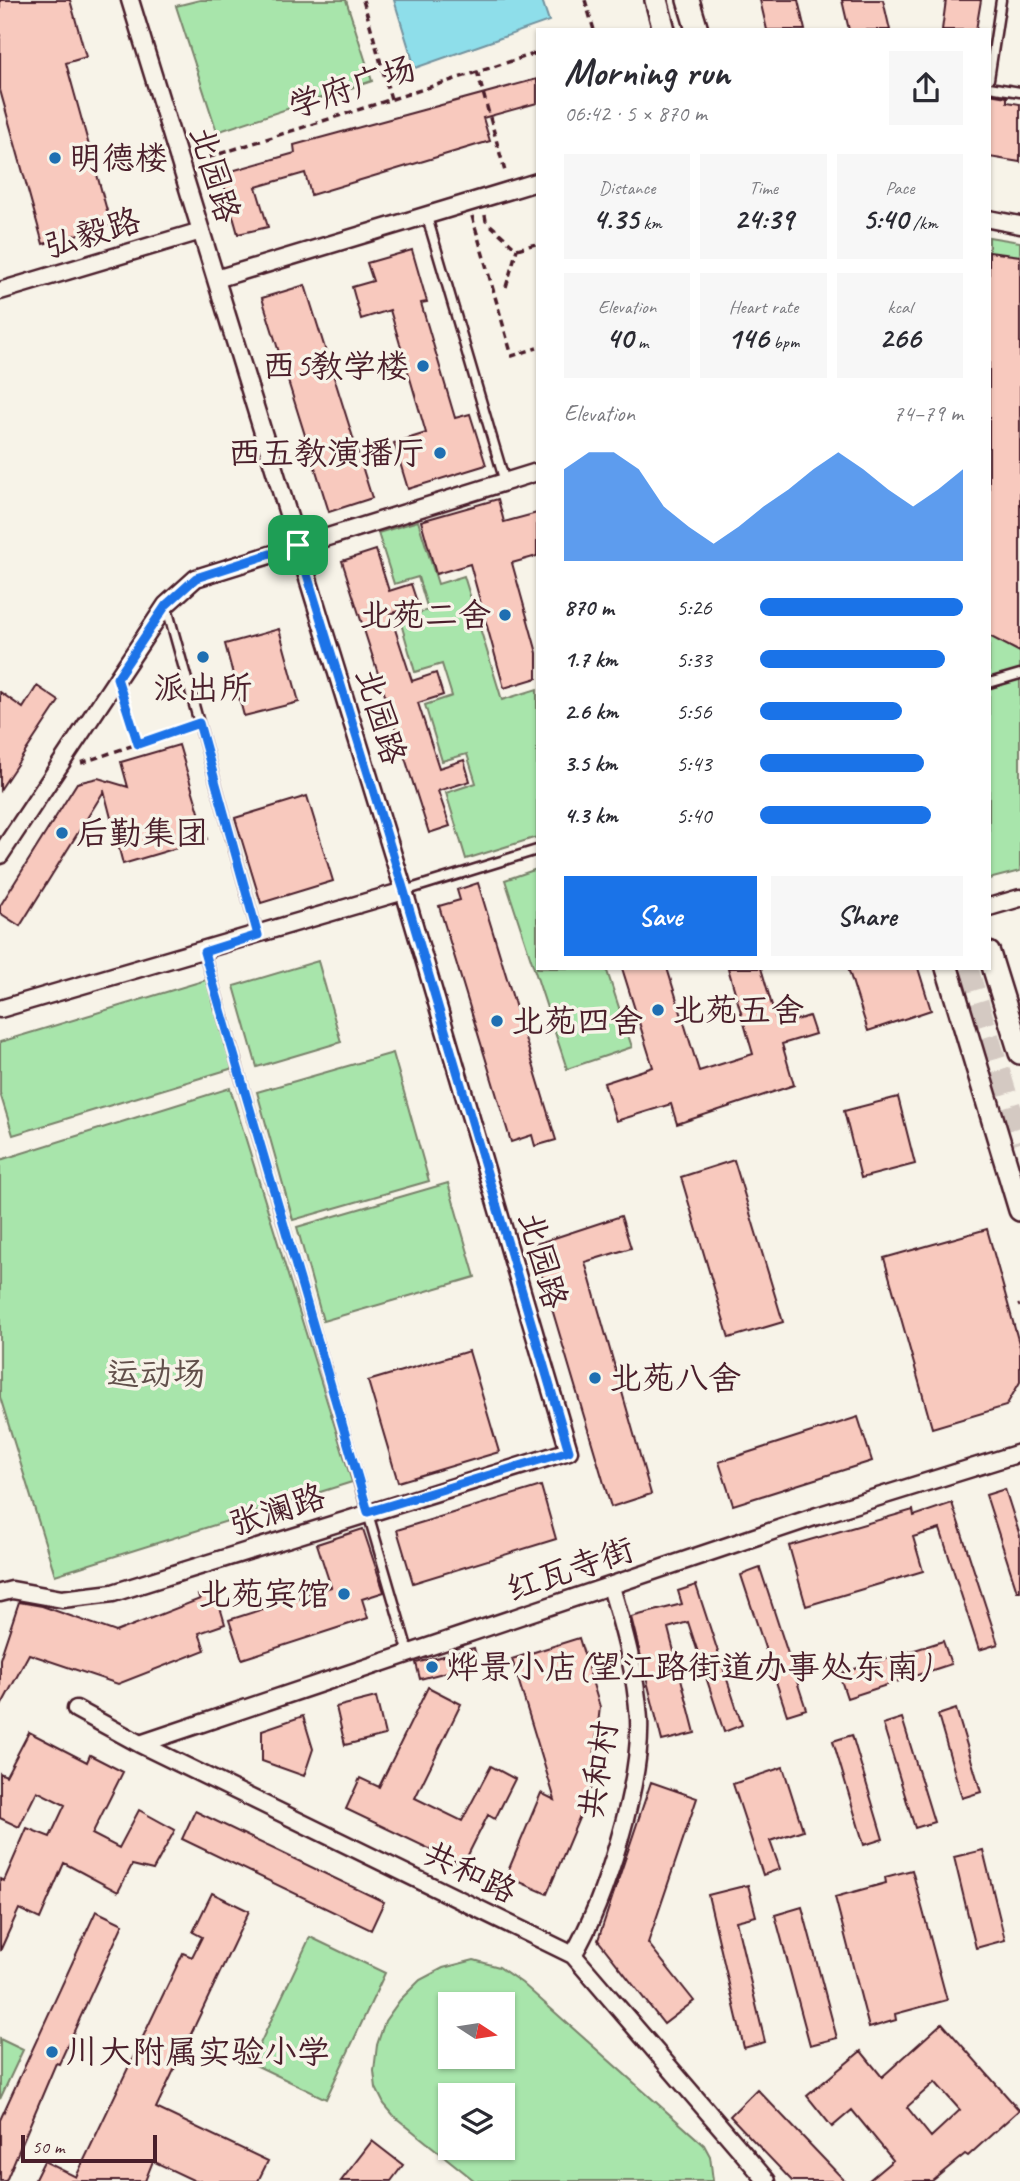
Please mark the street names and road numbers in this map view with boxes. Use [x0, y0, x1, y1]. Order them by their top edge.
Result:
street label: 学府广场 [283, 47, 421, 127]
street label: 北园路 [180, 121, 250, 227]
street label: 弘毅路 [39, 198, 145, 268]
street label: 北园路 [346, 663, 416, 769]
street label: 北园路 [509, 1207, 577, 1313]
street label: 张澜路 [223, 1475, 331, 1545]
street label: 红瓦寺街 [501, 1528, 639, 1610]
street label: 共和村 [570, 1718, 626, 1822]
street label: 共和路 [416, 1831, 524, 1913]

